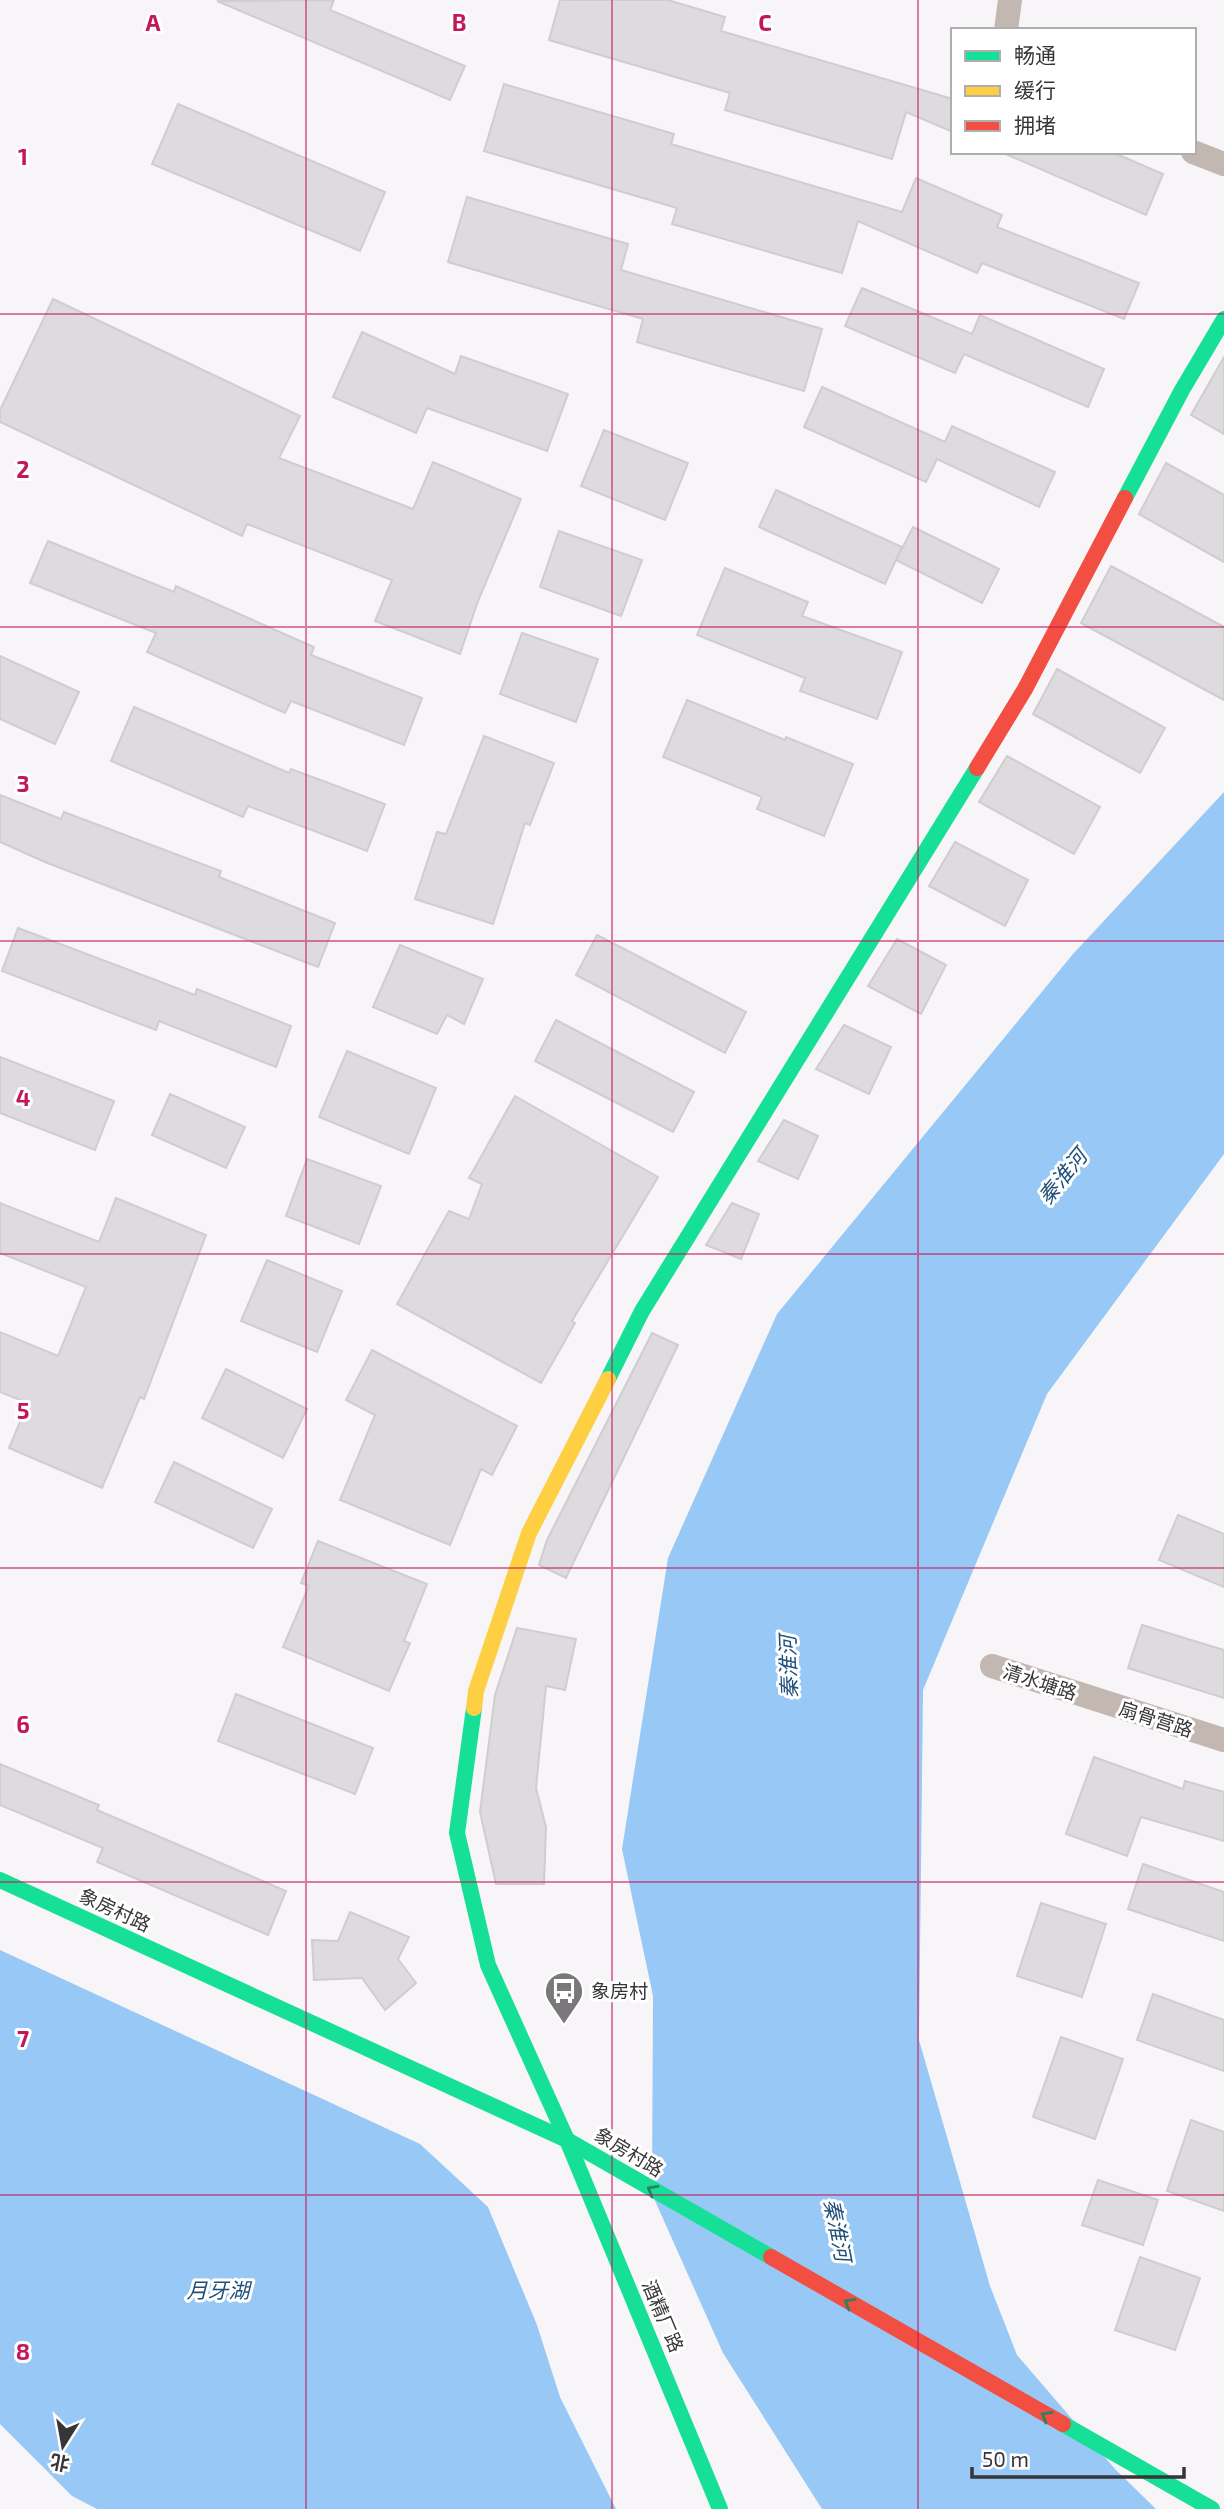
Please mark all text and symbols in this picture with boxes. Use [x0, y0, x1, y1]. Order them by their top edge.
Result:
text: A [145, 8, 161, 36]
text: B [452, 8, 466, 36]
text: C [758, 8, 772, 36]
legend [951, 28, 1196, 154]
text: 畅通 [1014, 42, 1056, 67]
text: 缓行 [1014, 77, 1056, 102]
text: 拥堵 [1014, 112, 1056, 137]
text: 1 [18, 142, 28, 170]
text: 2 [16, 455, 30, 483]
text: 3 [16, 769, 30, 797]
text: 4 [16, 1083, 30, 1111]
water label: 秦淮河 [1032, 1141, 1094, 1208]
text: 5 [17, 1396, 29, 1424]
water label: 秦淮河 [774, 1631, 801, 1699]
street label: 清水塘路 [1000, 1659, 1080, 1704]
street label: 扇骨营路 [1116, 1696, 1196, 1741]
text: 6 [16, 1710, 30, 1738]
street label: 象房村路 [76, 1883, 155, 1936]
bus stop icon: 象房村 [543, 1970, 585, 2025]
place label: 象房村 [591, 1979, 648, 2002]
text: 7 [17, 2024, 29, 2052]
street label: 象房村路 [591, 2122, 668, 2181]
one-way arrow [646, 2185, 659, 2198]
water label: 秦淮河 [820, 2196, 858, 2267]
street label: 酒精厂路 [638, 2276, 689, 2355]
water label: 月牙湖 [187, 2277, 252, 2302]
one-way arrow [844, 2298, 856, 2311]
text: 8 [16, 2337, 30, 2365]
north arrow [28, 2411, 98, 2481]
one-way arrow [1041, 2412, 1054, 2425]
scale bar [972, 2436, 1184, 2480]
text: 50 m [982, 2446, 1029, 2471]
text: 北 [48, 2450, 71, 2476]

